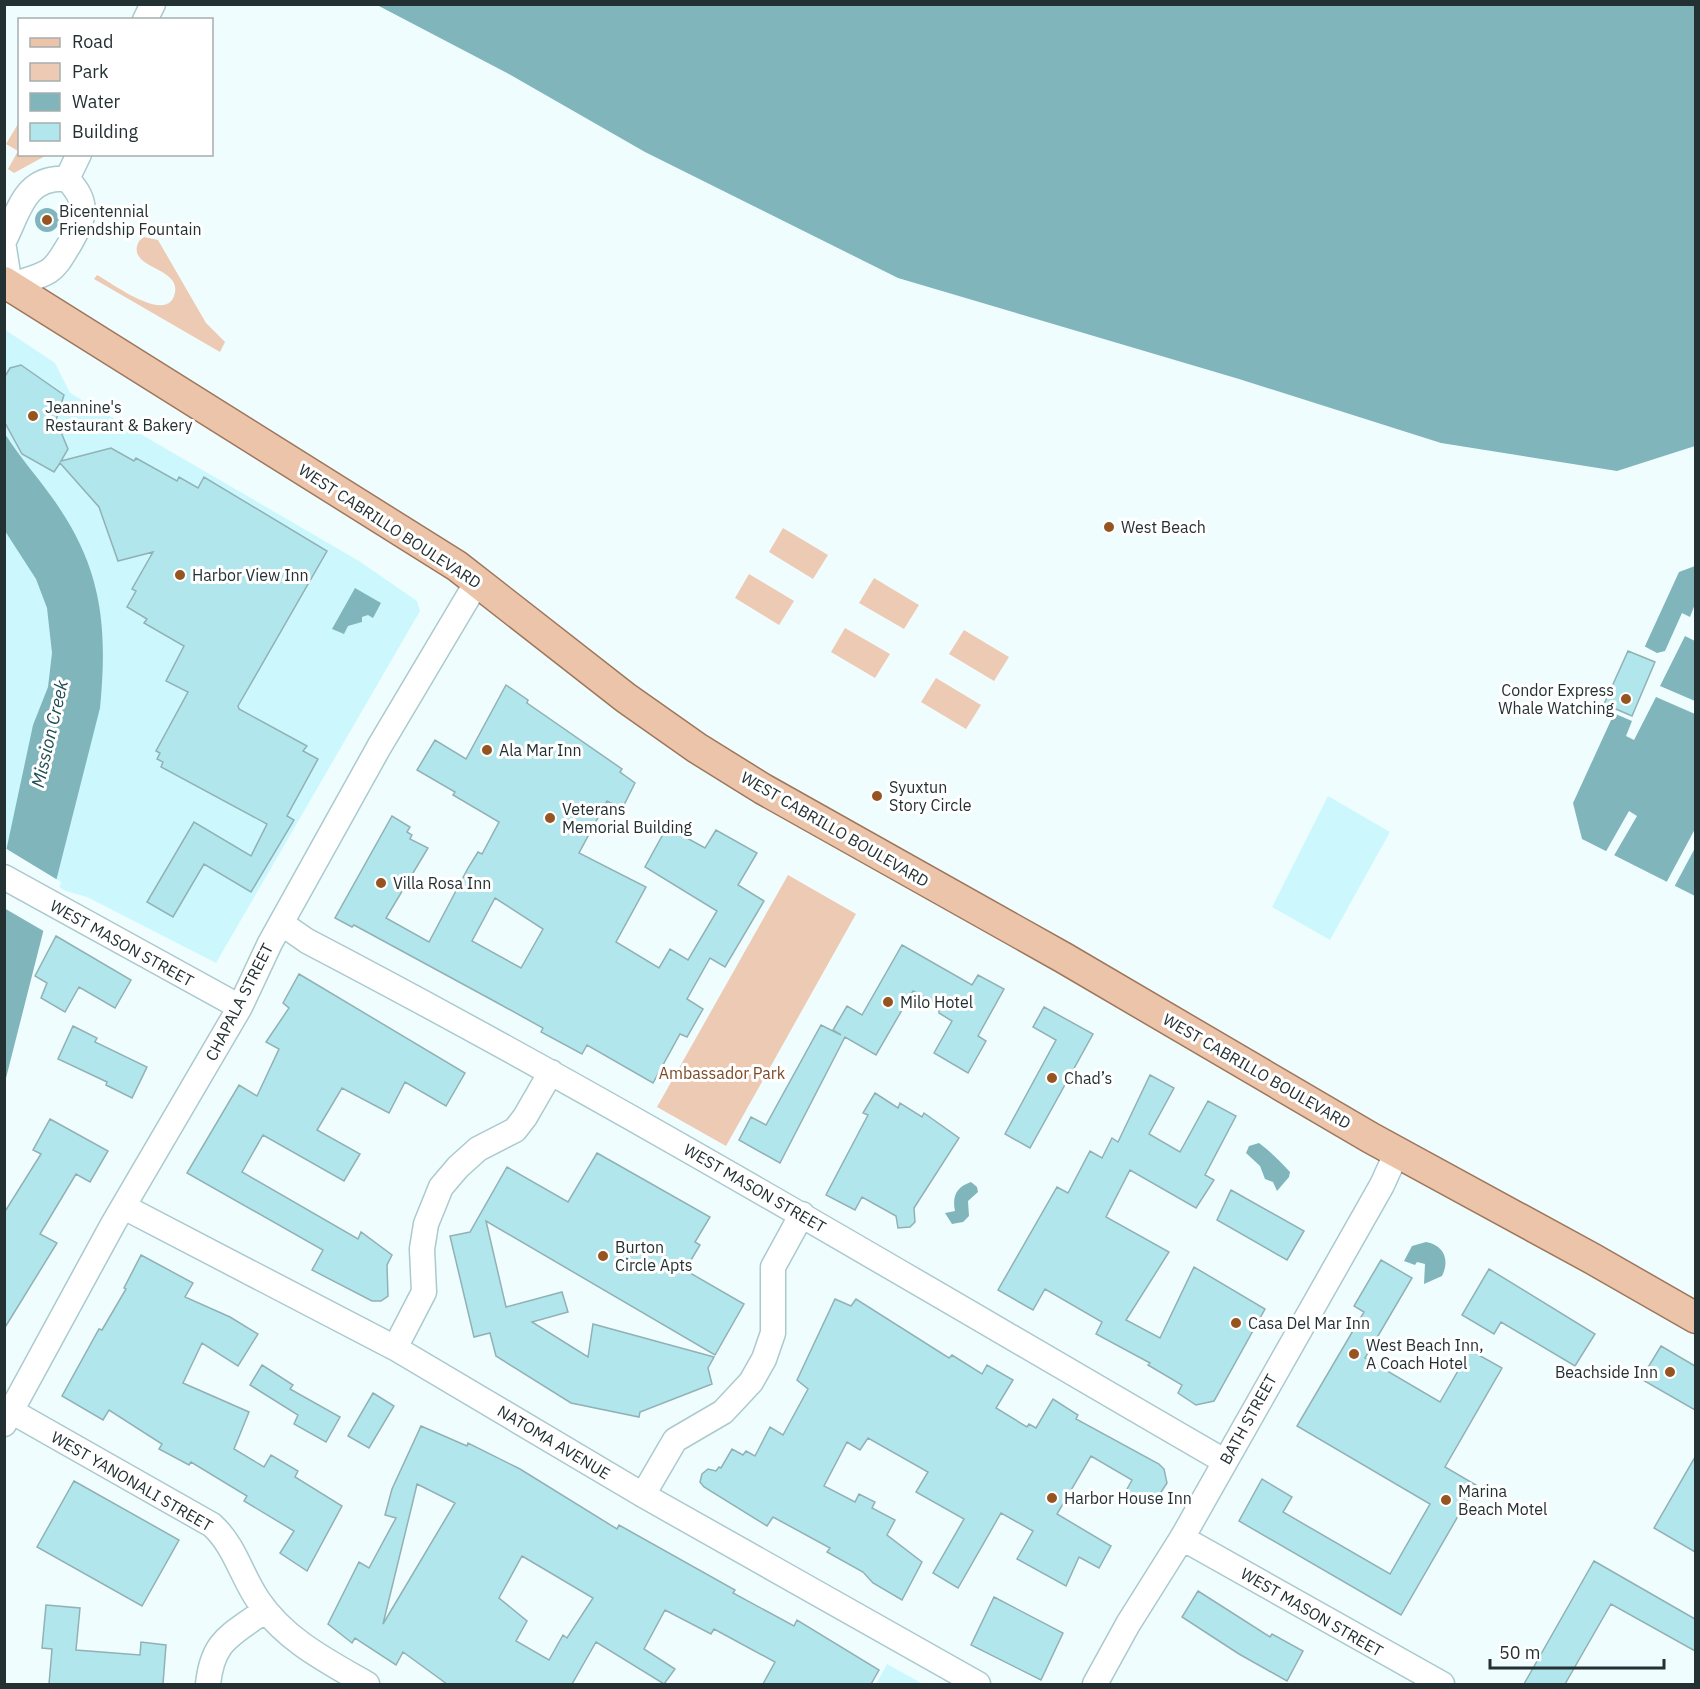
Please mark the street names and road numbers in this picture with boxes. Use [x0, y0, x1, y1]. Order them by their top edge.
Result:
street label: WEST CABRILLO BOULEVARD [295, 459, 485, 593]
street label: WEST CABRILLO BOULEVARD [737, 767, 933, 891]
street label: WEST MASON STREET [47, 895, 197, 991]
street label: CHAPALA STREET [201, 940, 277, 1064]
street label: WEST CABRILLO BOULEVARD [1159, 1009, 1355, 1133]
street label: WEST MASON STREET [680, 1139, 830, 1237]
street label: BATH STREET [1215, 1370, 1281, 1468]
street label: NATOMA AVENUE [494, 1400, 614, 1484]
street label: WEST YANONALI STREET [48, 1427, 216, 1535]
street label: WEST MASON STREET [1237, 1563, 1387, 1661]

